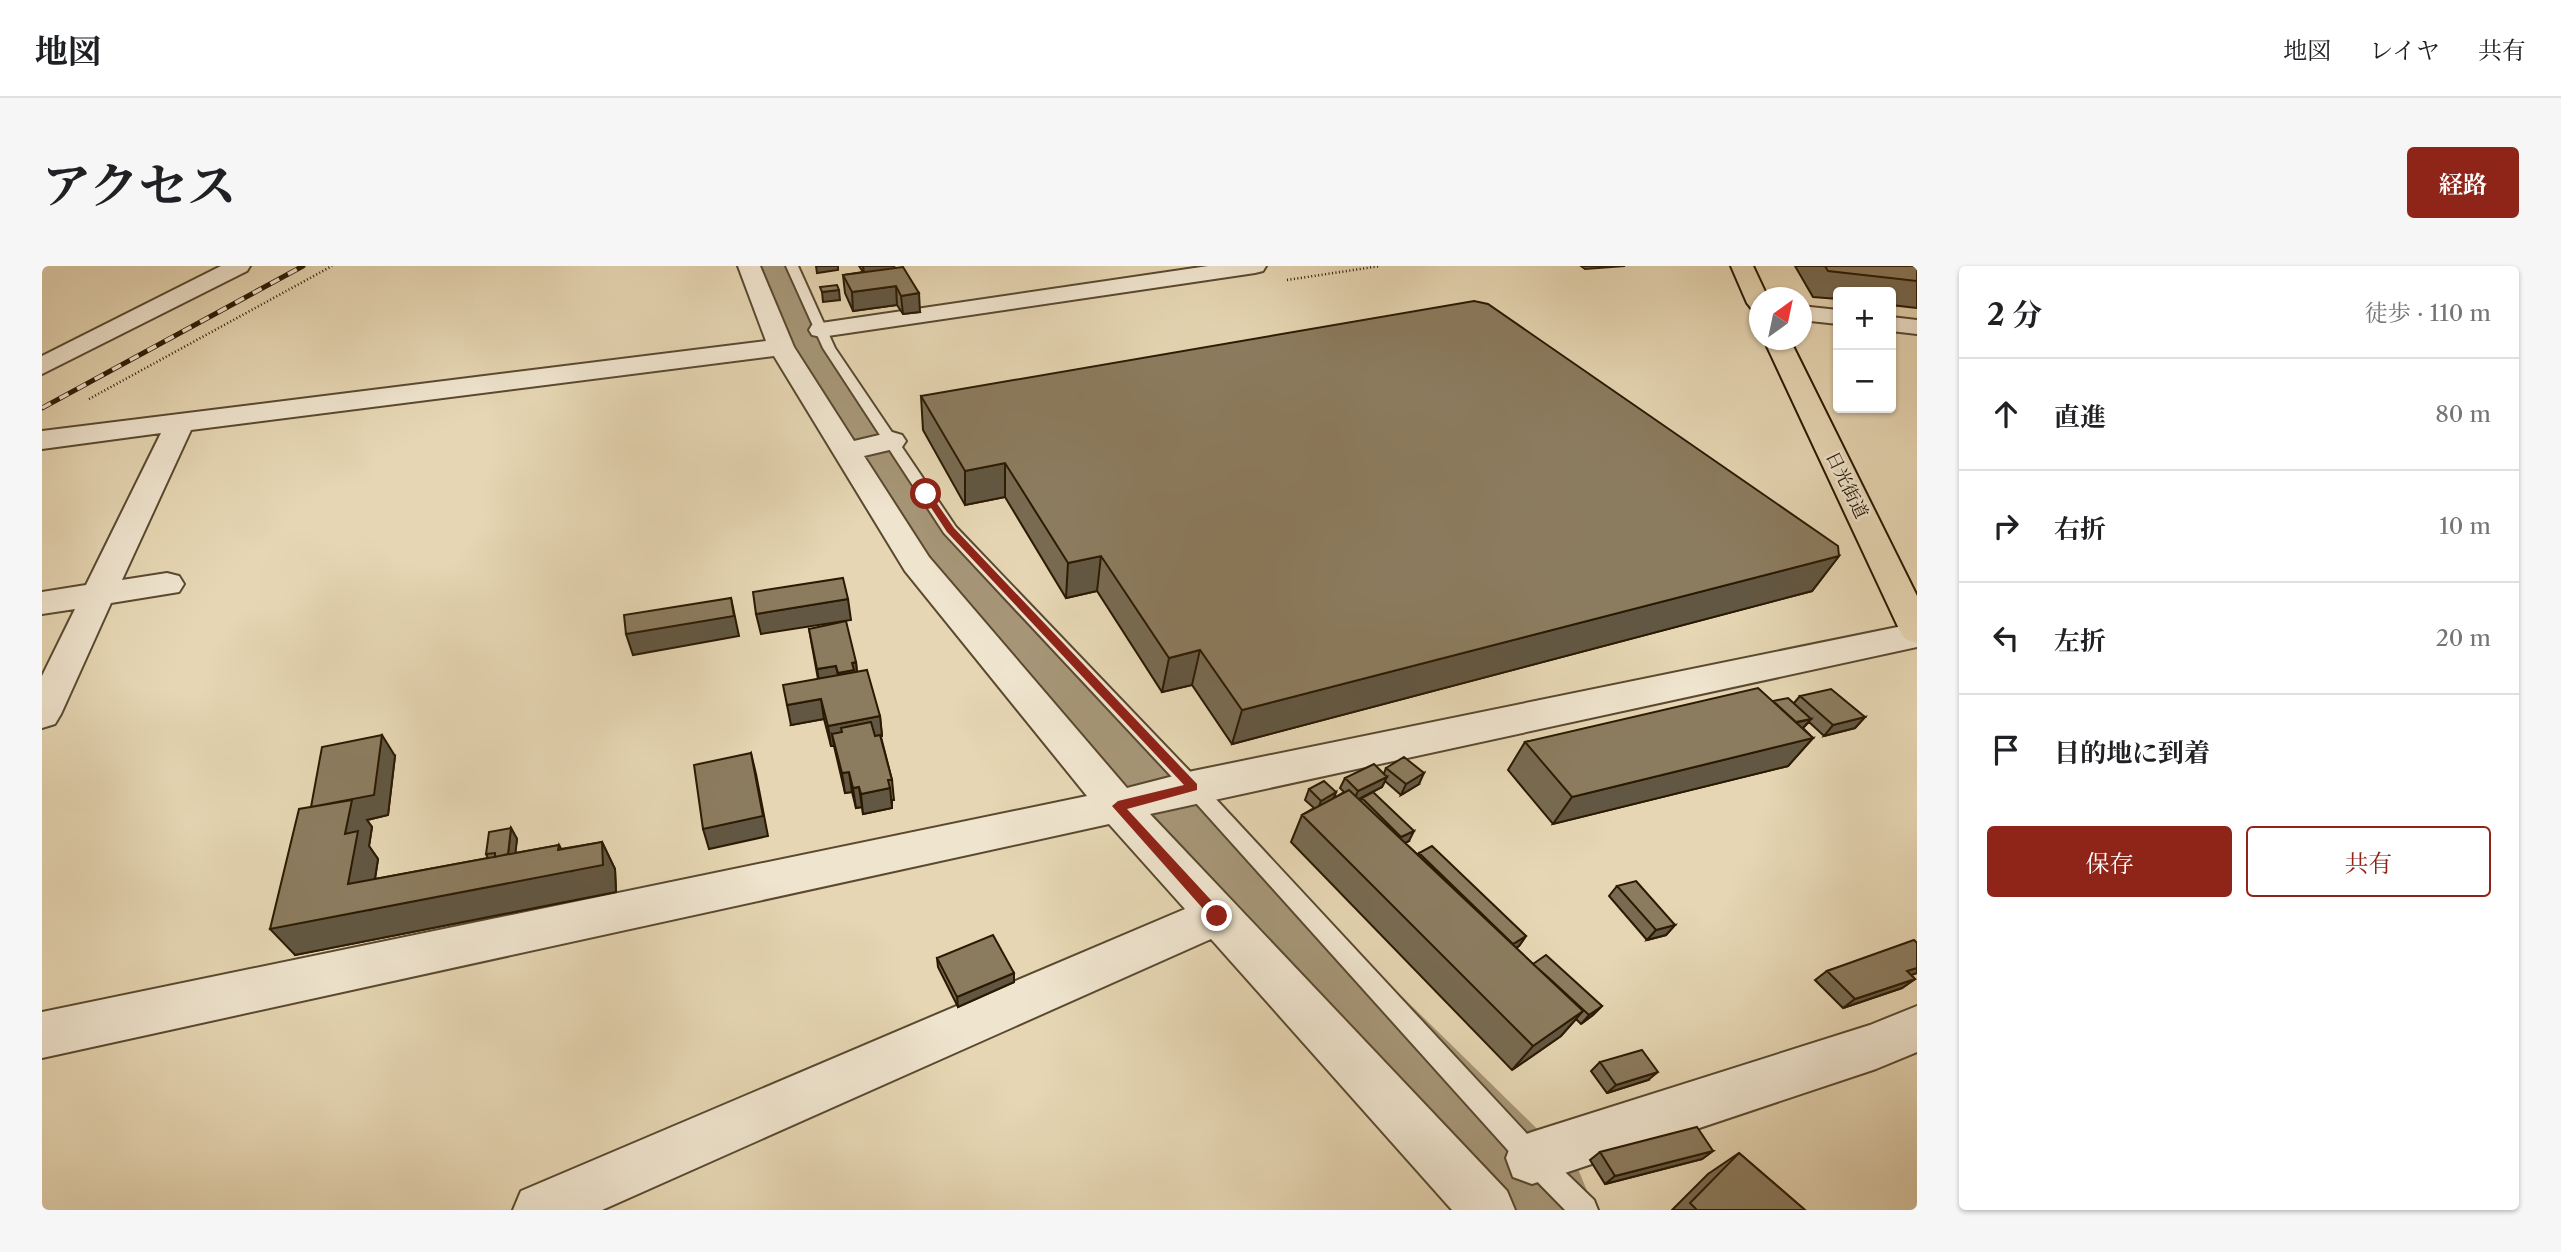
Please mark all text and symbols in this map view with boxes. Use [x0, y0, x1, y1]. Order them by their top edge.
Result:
text: 地図 [35, 31, 101, 72]
text: 地図 [2283, 36, 2331, 65]
text: レイヤ [2369, 36, 2440, 65]
text: 共有 [2478, 36, 2526, 65]
button: 経路 [2407, 147, 2519, 218]
text: アクセス [42, 155, 237, 216]
north arrow [1749, 287, 1812, 350]
map controls [1833, 287, 1896, 413]
button: + [1833, 287, 1896, 350]
text: 2 分 [1987, 296, 2042, 333]
text: 徒歩 · 110 m [2365, 299, 2491, 327]
button: − [1833, 350, 1896, 413]
icon: ahead [1987, 395, 2025, 433]
text: 80 m [2435, 400, 2491, 428]
text: 直進 [2054, 401, 2106, 433]
street label: 日光街道 [1821, 448, 1873, 522]
route start [910, 478, 941, 509]
icon: right [1987, 507, 2025, 545]
text: 10 m [2439, 512, 2491, 540]
text: 右折 [2054, 513, 2106, 545]
icon: left [1987, 619, 2025, 657]
text: 20 m [2436, 624, 2491, 652]
text: 左折 [2054, 625, 2106, 657]
icon: arrive [1987, 731, 2025, 769]
text: 目的地に到着 [2054, 737, 2210, 769]
button: 保存 [1987, 826, 2232, 897]
button: 共有 [2246, 826, 2491, 897]
route end [1201, 900, 1232, 931]

